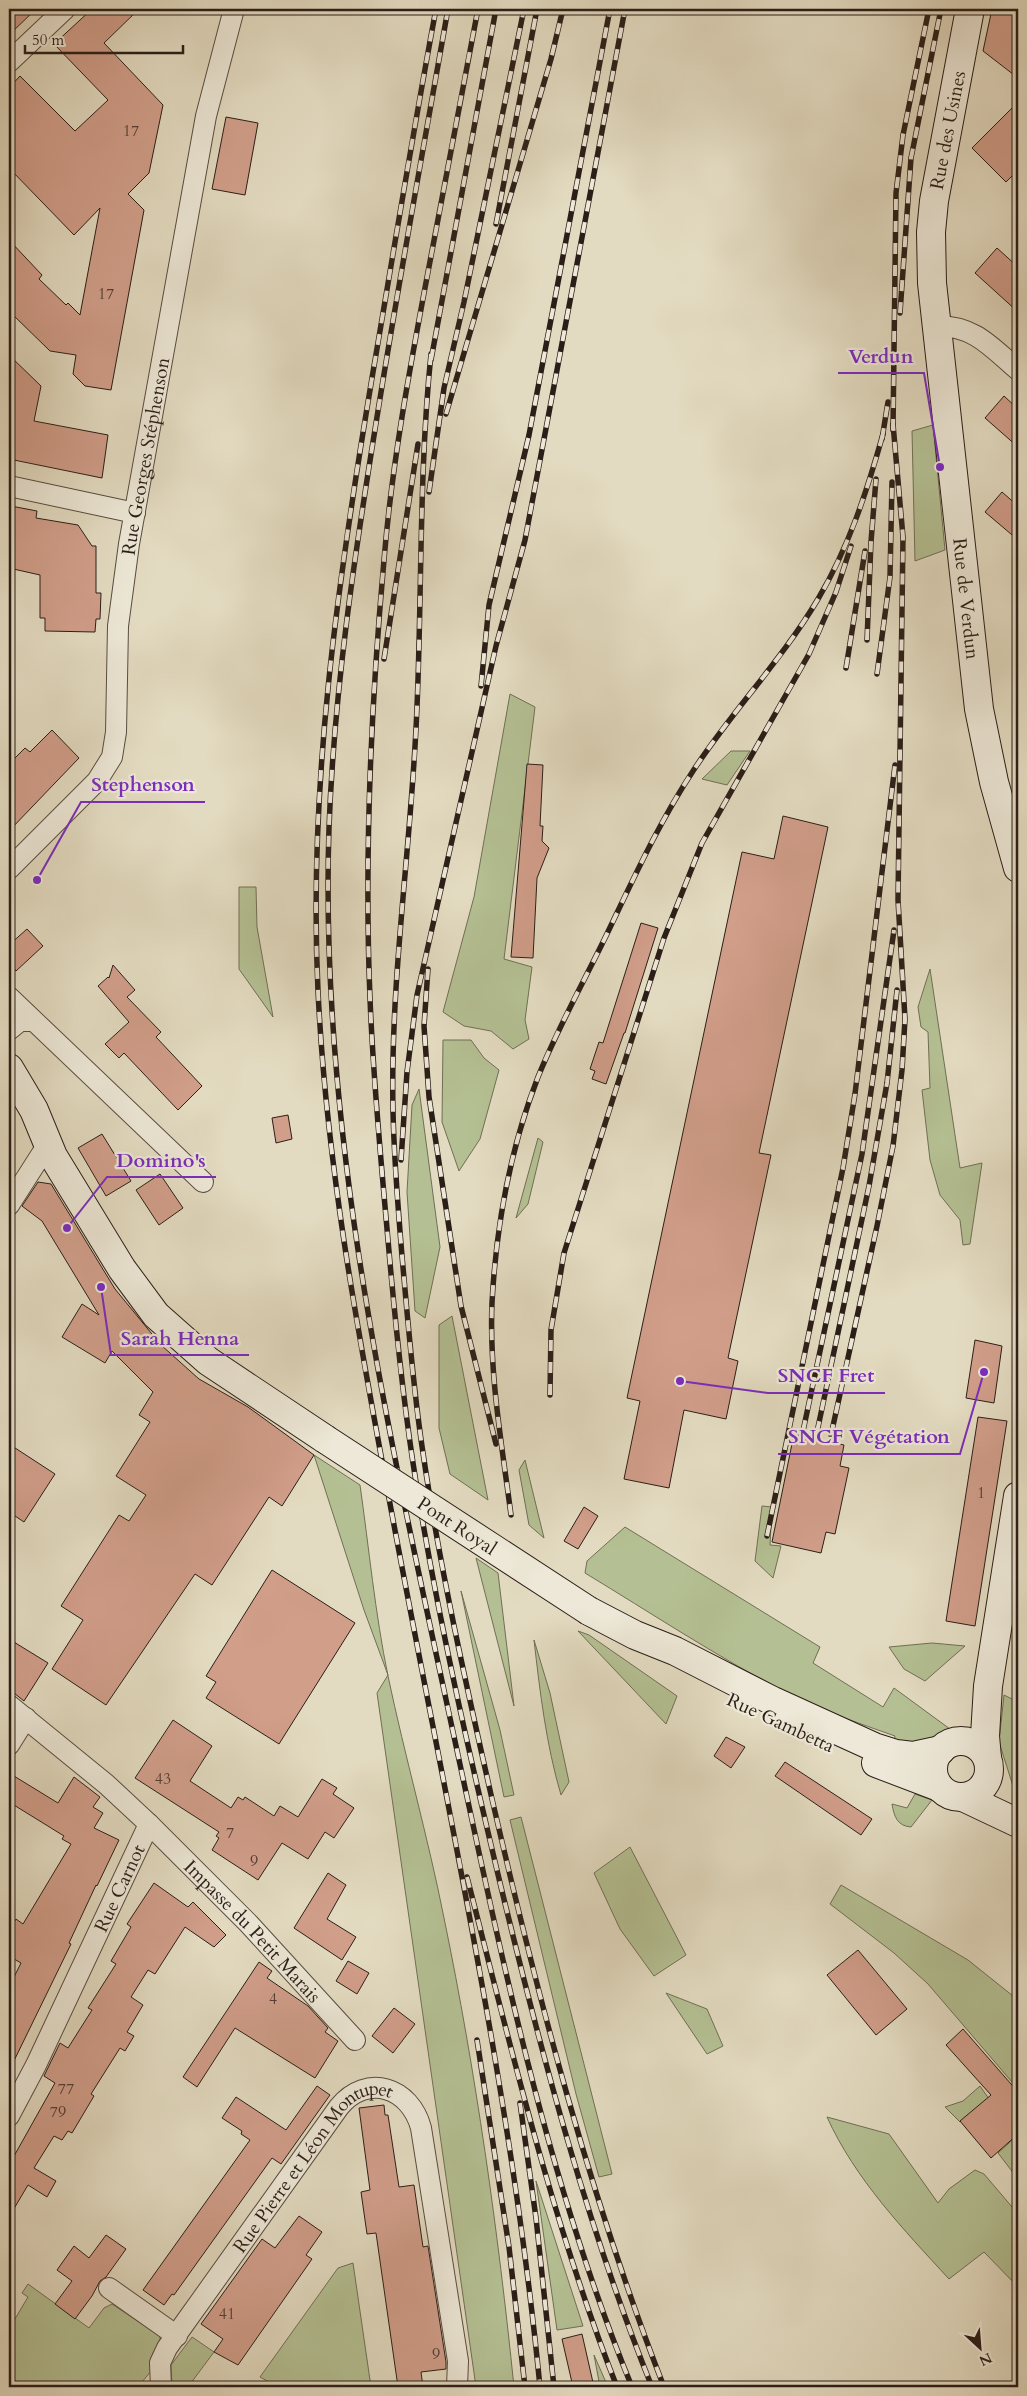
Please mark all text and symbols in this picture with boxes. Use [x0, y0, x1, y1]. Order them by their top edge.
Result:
scale bar [25, 22, 182, 54]
text: 50 m [32, 30, 64, 50]
street label: Rue des Usines [924, 69, 972, 192]
house number: 17 [123, 120, 139, 142]
house number: 17 [98, 283, 114, 305]
callout: Verdun [838, 338, 924, 373]
text: Verdun [848, 343, 914, 370]
street label: Rue Georges Stéphenson [116, 355, 176, 557]
street label: Rue de Verdun [946, 537, 985, 661]
callout: Stephenson [81, 767, 205, 802]
text: Stephenson [91, 771, 195, 798]
callout: Domino's [107, 1142, 216, 1177]
text: Domino's [116, 1147, 206, 1174]
callout: Sarah Henna [111, 1320, 249, 1355]
text: Sarah Henna [121, 1325, 239, 1352]
callout: SNCF Fret [768, 1358, 885, 1393]
text: SNCF Fret [778, 1362, 874, 1389]
callout: SNCF Végétation [778, 1419, 960, 1454]
text: SNCF Végétation [788, 1423, 950, 1450]
house number: 1 [977, 1482, 985, 1504]
street label: Pont Royal [412, 1491, 502, 1562]
street label: Rue Gambetta [723, 1687, 838, 1759]
house number: 43 [155, 1768, 171, 1790]
house number: 7 [226, 1822, 234, 1844]
street label: Rue Carnot [88, 1840, 152, 1937]
house number: 9 [250, 1850, 258, 1872]
street label: Impasse du Petit Marais [178, 1854, 327, 2009]
house number: 4 [269, 1988, 277, 2010]
street label: Rue Pierre et Léon Montupet [227, 2076, 397, 2258]
house number: 77 [58, 2078, 74, 2100]
house number: 79 [50, 2101, 66, 2123]
house number: 41 [219, 2303, 235, 2325]
north arrow [954, 2324, 1004, 2374]
house number: 9 [432, 2343, 440, 2365]
text: N [976, 2348, 995, 2370]

